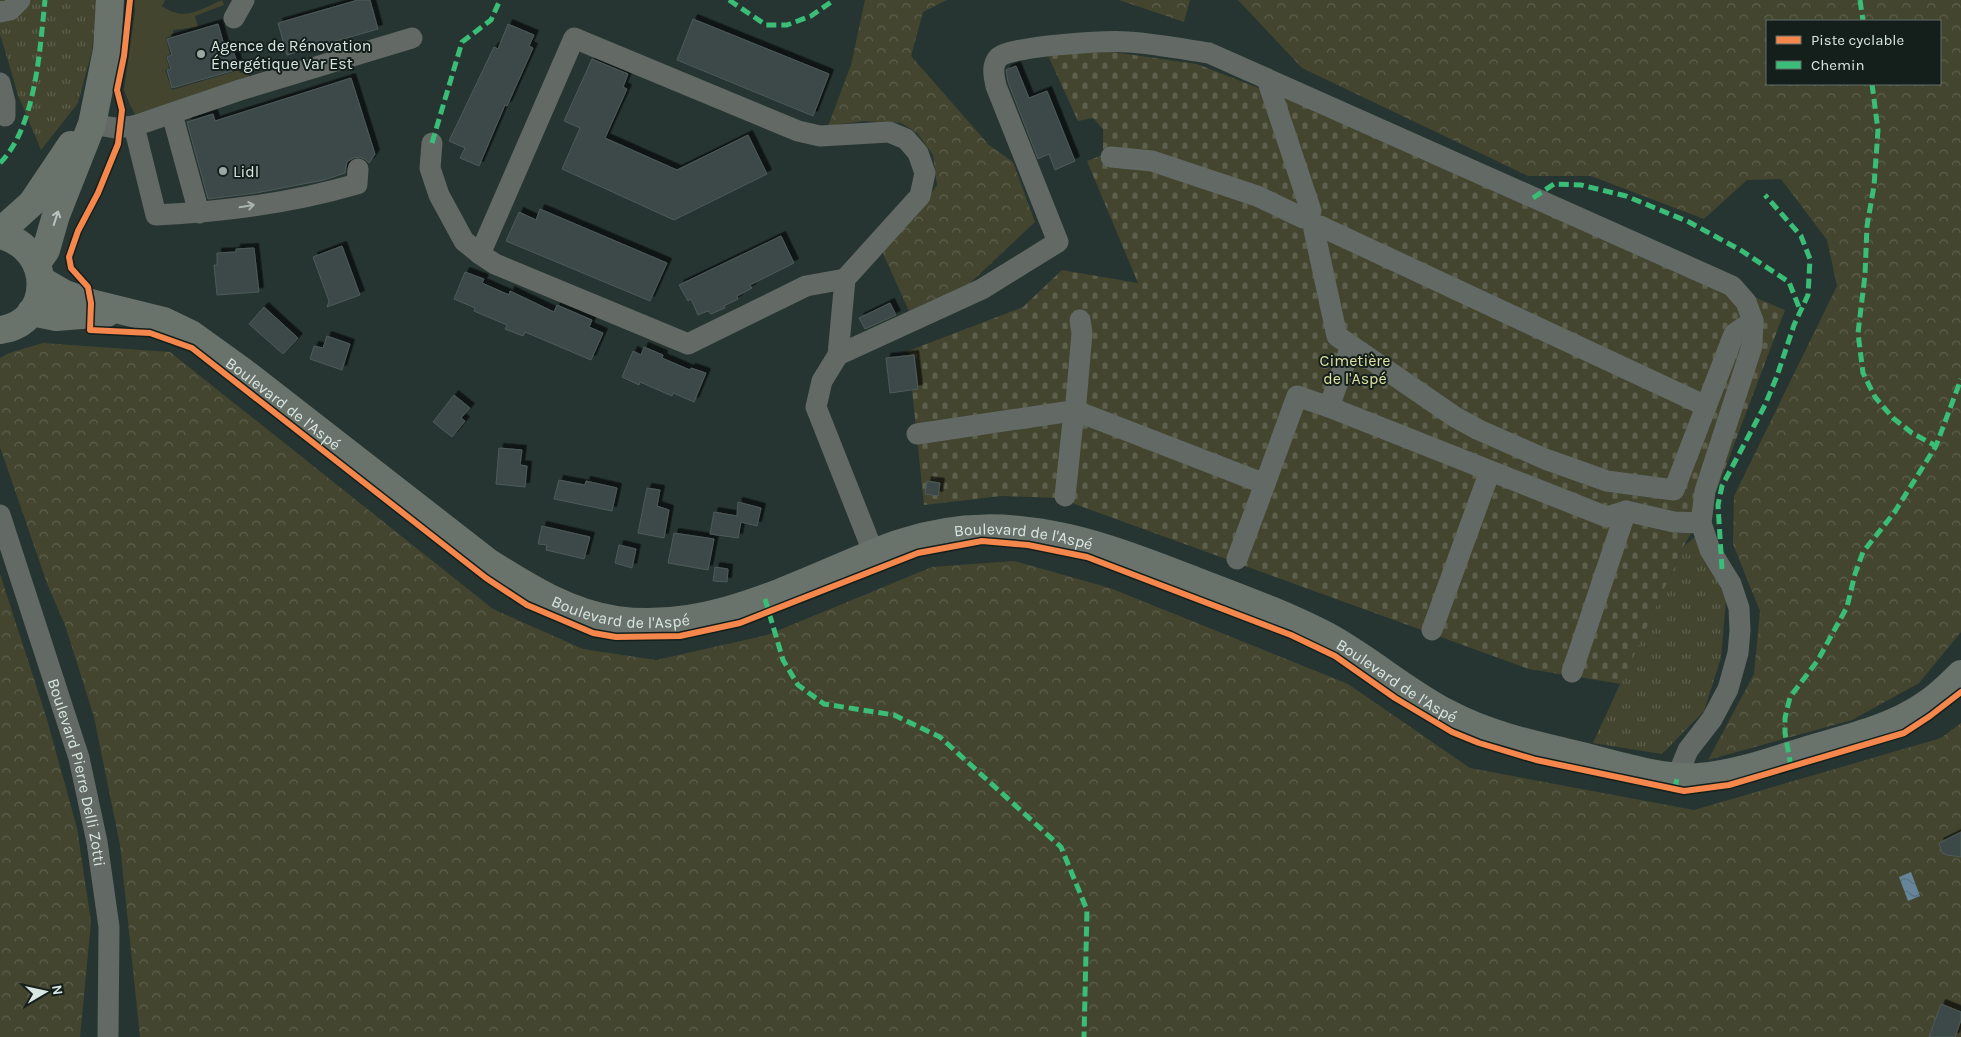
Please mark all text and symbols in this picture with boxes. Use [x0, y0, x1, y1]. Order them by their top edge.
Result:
legend [1766, 20, 1941, 85]
text: Piste cyclable [1811, 31, 1904, 49]
place label: Agence de Rénovation Énergétique Var Est [211, 36, 371, 73]
marker: Agence de Rénovation Énergétique Var Est [195, 48, 207, 60]
text: Chemin [1811, 56, 1865, 74]
place label: Lidl [233, 162, 259, 181]
marker: Lidl [217, 165, 229, 177]
one-way arrow [239, 201, 255, 211]
one-way arrow [51, 210, 61, 226]
park label: Cimetière de l'Aspé [1320, 351, 1390, 388]
street label: Boulevard de l'Aspé [222, 353, 345, 454]
street label: Boulevard de l'Aspé [953, 519, 1095, 554]
street label: Boulevard de l'Aspé [549, 591, 691, 632]
street label: Boulevard de l'Aspé [1333, 635, 1460, 727]
street label: Boulevard Pierre Delli Zotti [44, 676, 109, 868]
north arrow [20, 967, 70, 1017]
text: N [48, 984, 67, 996]

